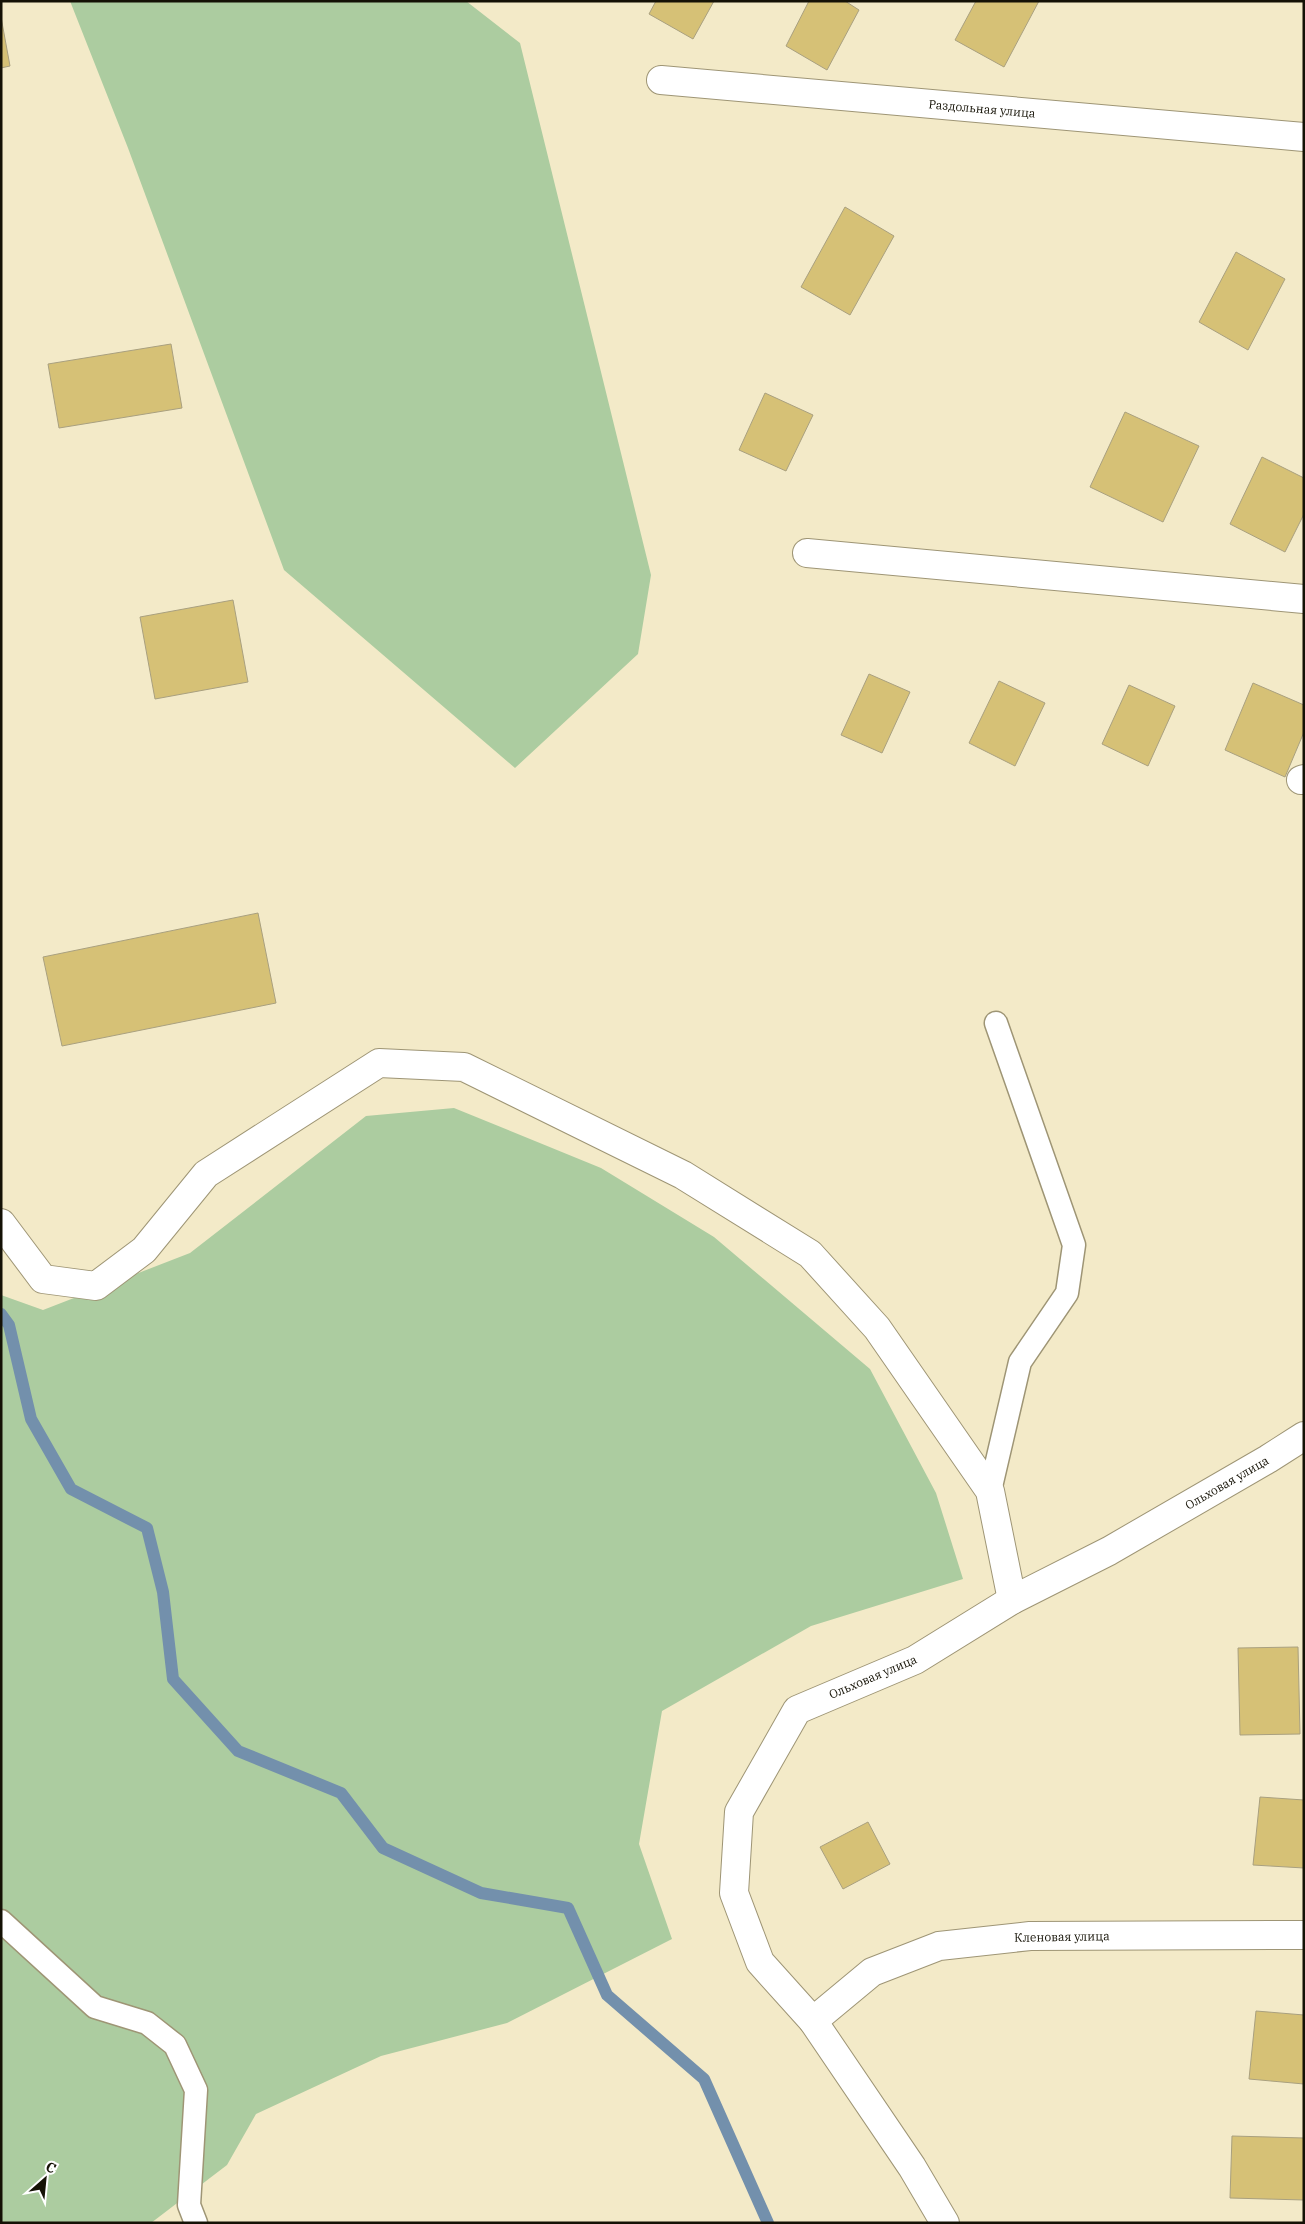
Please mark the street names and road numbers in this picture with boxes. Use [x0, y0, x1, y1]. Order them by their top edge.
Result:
street label: Раздольная улица [928, 96, 1037, 121]
street label: Ольховая улица [1182, 1452, 1272, 1513]
street label: Ольховая улица [827, 1651, 919, 1702]
street label: Кленовая улица [1014, 1928, 1110, 1945]

